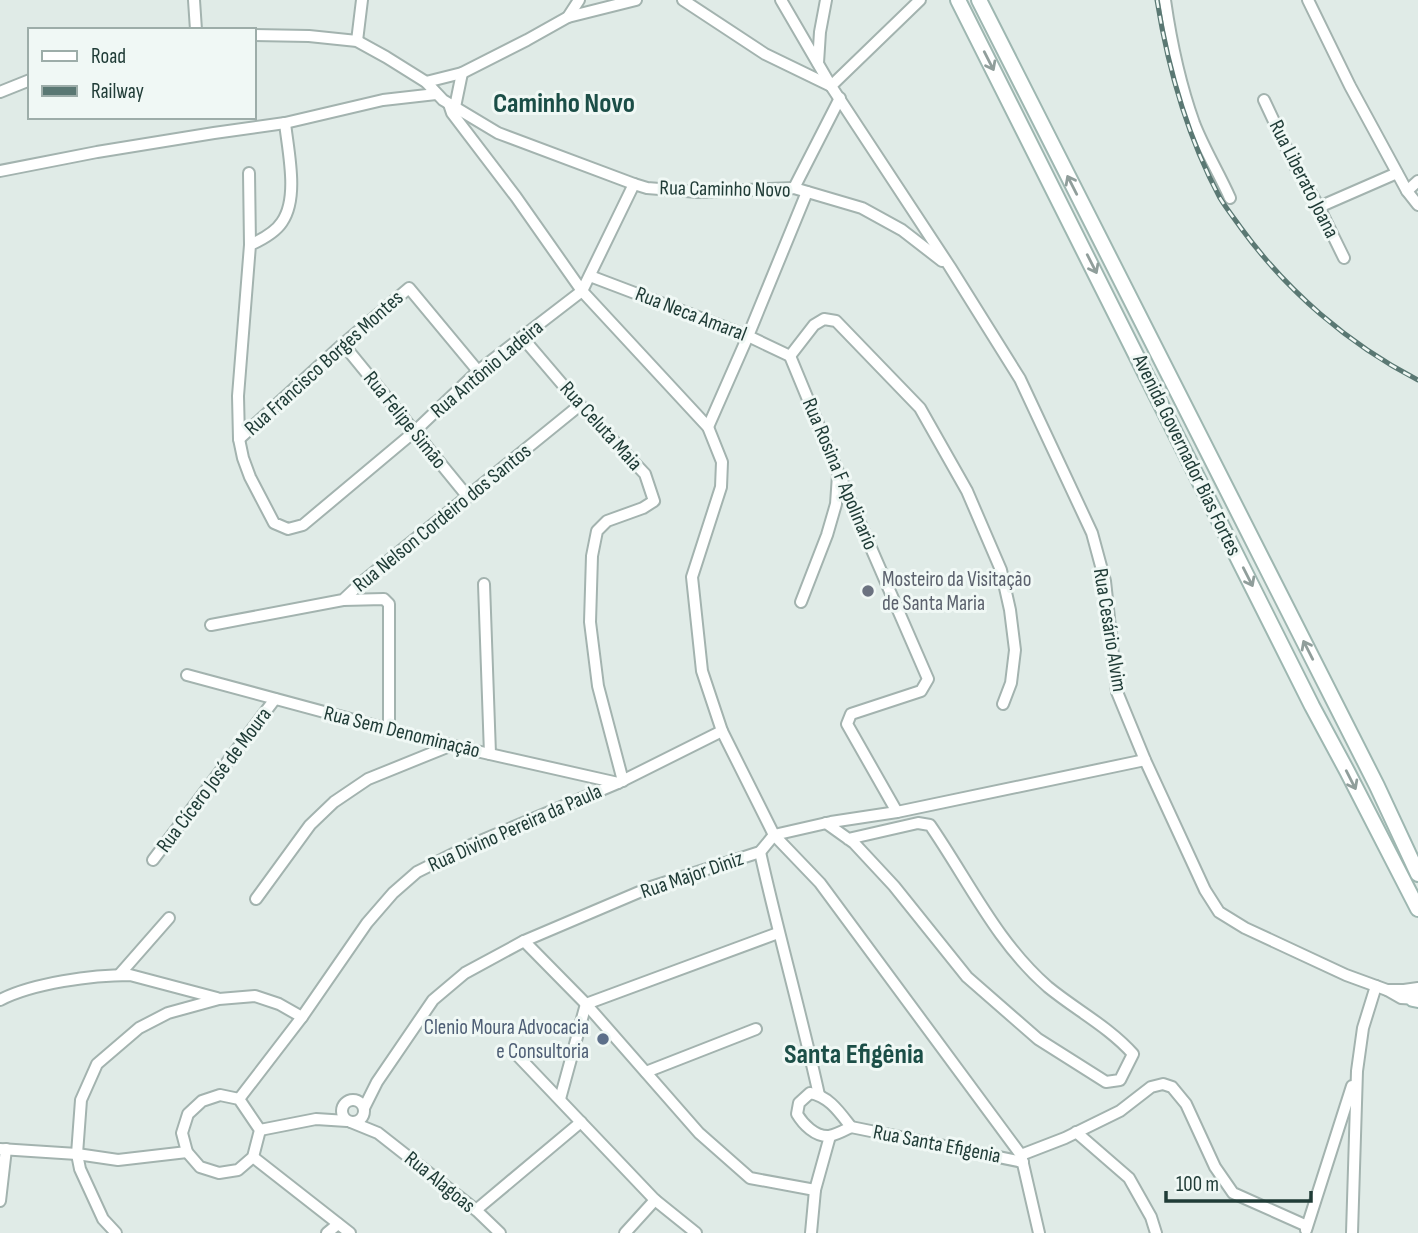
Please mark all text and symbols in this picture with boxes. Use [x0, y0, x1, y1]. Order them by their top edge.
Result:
legend [28, 28, 256, 119]
text: Road [91, 44, 126, 69]
one-way arrow [983, 50, 997, 71]
text: Railway [91, 79, 144, 104]
district label: Caminho Novo [493, 87, 635, 120]
street label: Rua Liberato Joana [1264, 116, 1344, 242]
street label: Rua Caminho Novo [659, 175, 791, 203]
one-way arrow [1065, 175, 1079, 196]
one-way arrow [1085, 253, 1099, 274]
street label: Rua Neca Amaral [632, 281, 750, 347]
street label: Rua Francisco Borges Montes [240, 285, 408, 441]
street label: Rua Antônio Ladeira [426, 315, 548, 423]
street label: Avenida Governador Bias Fortes [1127, 349, 1247, 560]
street label: Rua Felipe Simão [358, 366, 452, 474]
street label: Rua Celuta Maia [554, 376, 648, 476]
street label: Rua Rosina F Apolinario [797, 394, 883, 554]
street label: Rua Nelson Cordeiro dos Santos [348, 438, 536, 598]
one-way arrow [1241, 566, 1255, 587]
place label: Mosteiro da Visitação de Santa Maria [882, 567, 1031, 616]
street label: Rua Cesário Alvim [1088, 567, 1132, 693]
marker: Mosteiro da Visitação de Santa Maria [860, 583, 876, 599]
one-way arrow [1300, 640, 1314, 661]
street label: Rua Sem Denominação [321, 701, 483, 763]
street label: Rua Cícero José de Moura [151, 703, 277, 857]
one-way arrow [1345, 769, 1359, 790]
street label: Rua Divino Pereira da Paula [424, 778, 606, 878]
street label: Rua Major Diniz [637, 846, 747, 904]
place label: Clenio Moura Advocacia e Consultoria [424, 1015, 589, 1064]
marker: Clenio Moura Advocacia e Consultoria [595, 1031, 611, 1047]
district label: Santa Efigênia [784, 1038, 924, 1071]
street label: Rua Santa Efigenia [871, 1119, 1003, 1169]
street label: Rua Alagoas [400, 1146, 480, 1218]
scale bar [1166, 1160, 1311, 1204]
text: 100 m [1176, 1172, 1219, 1197]

